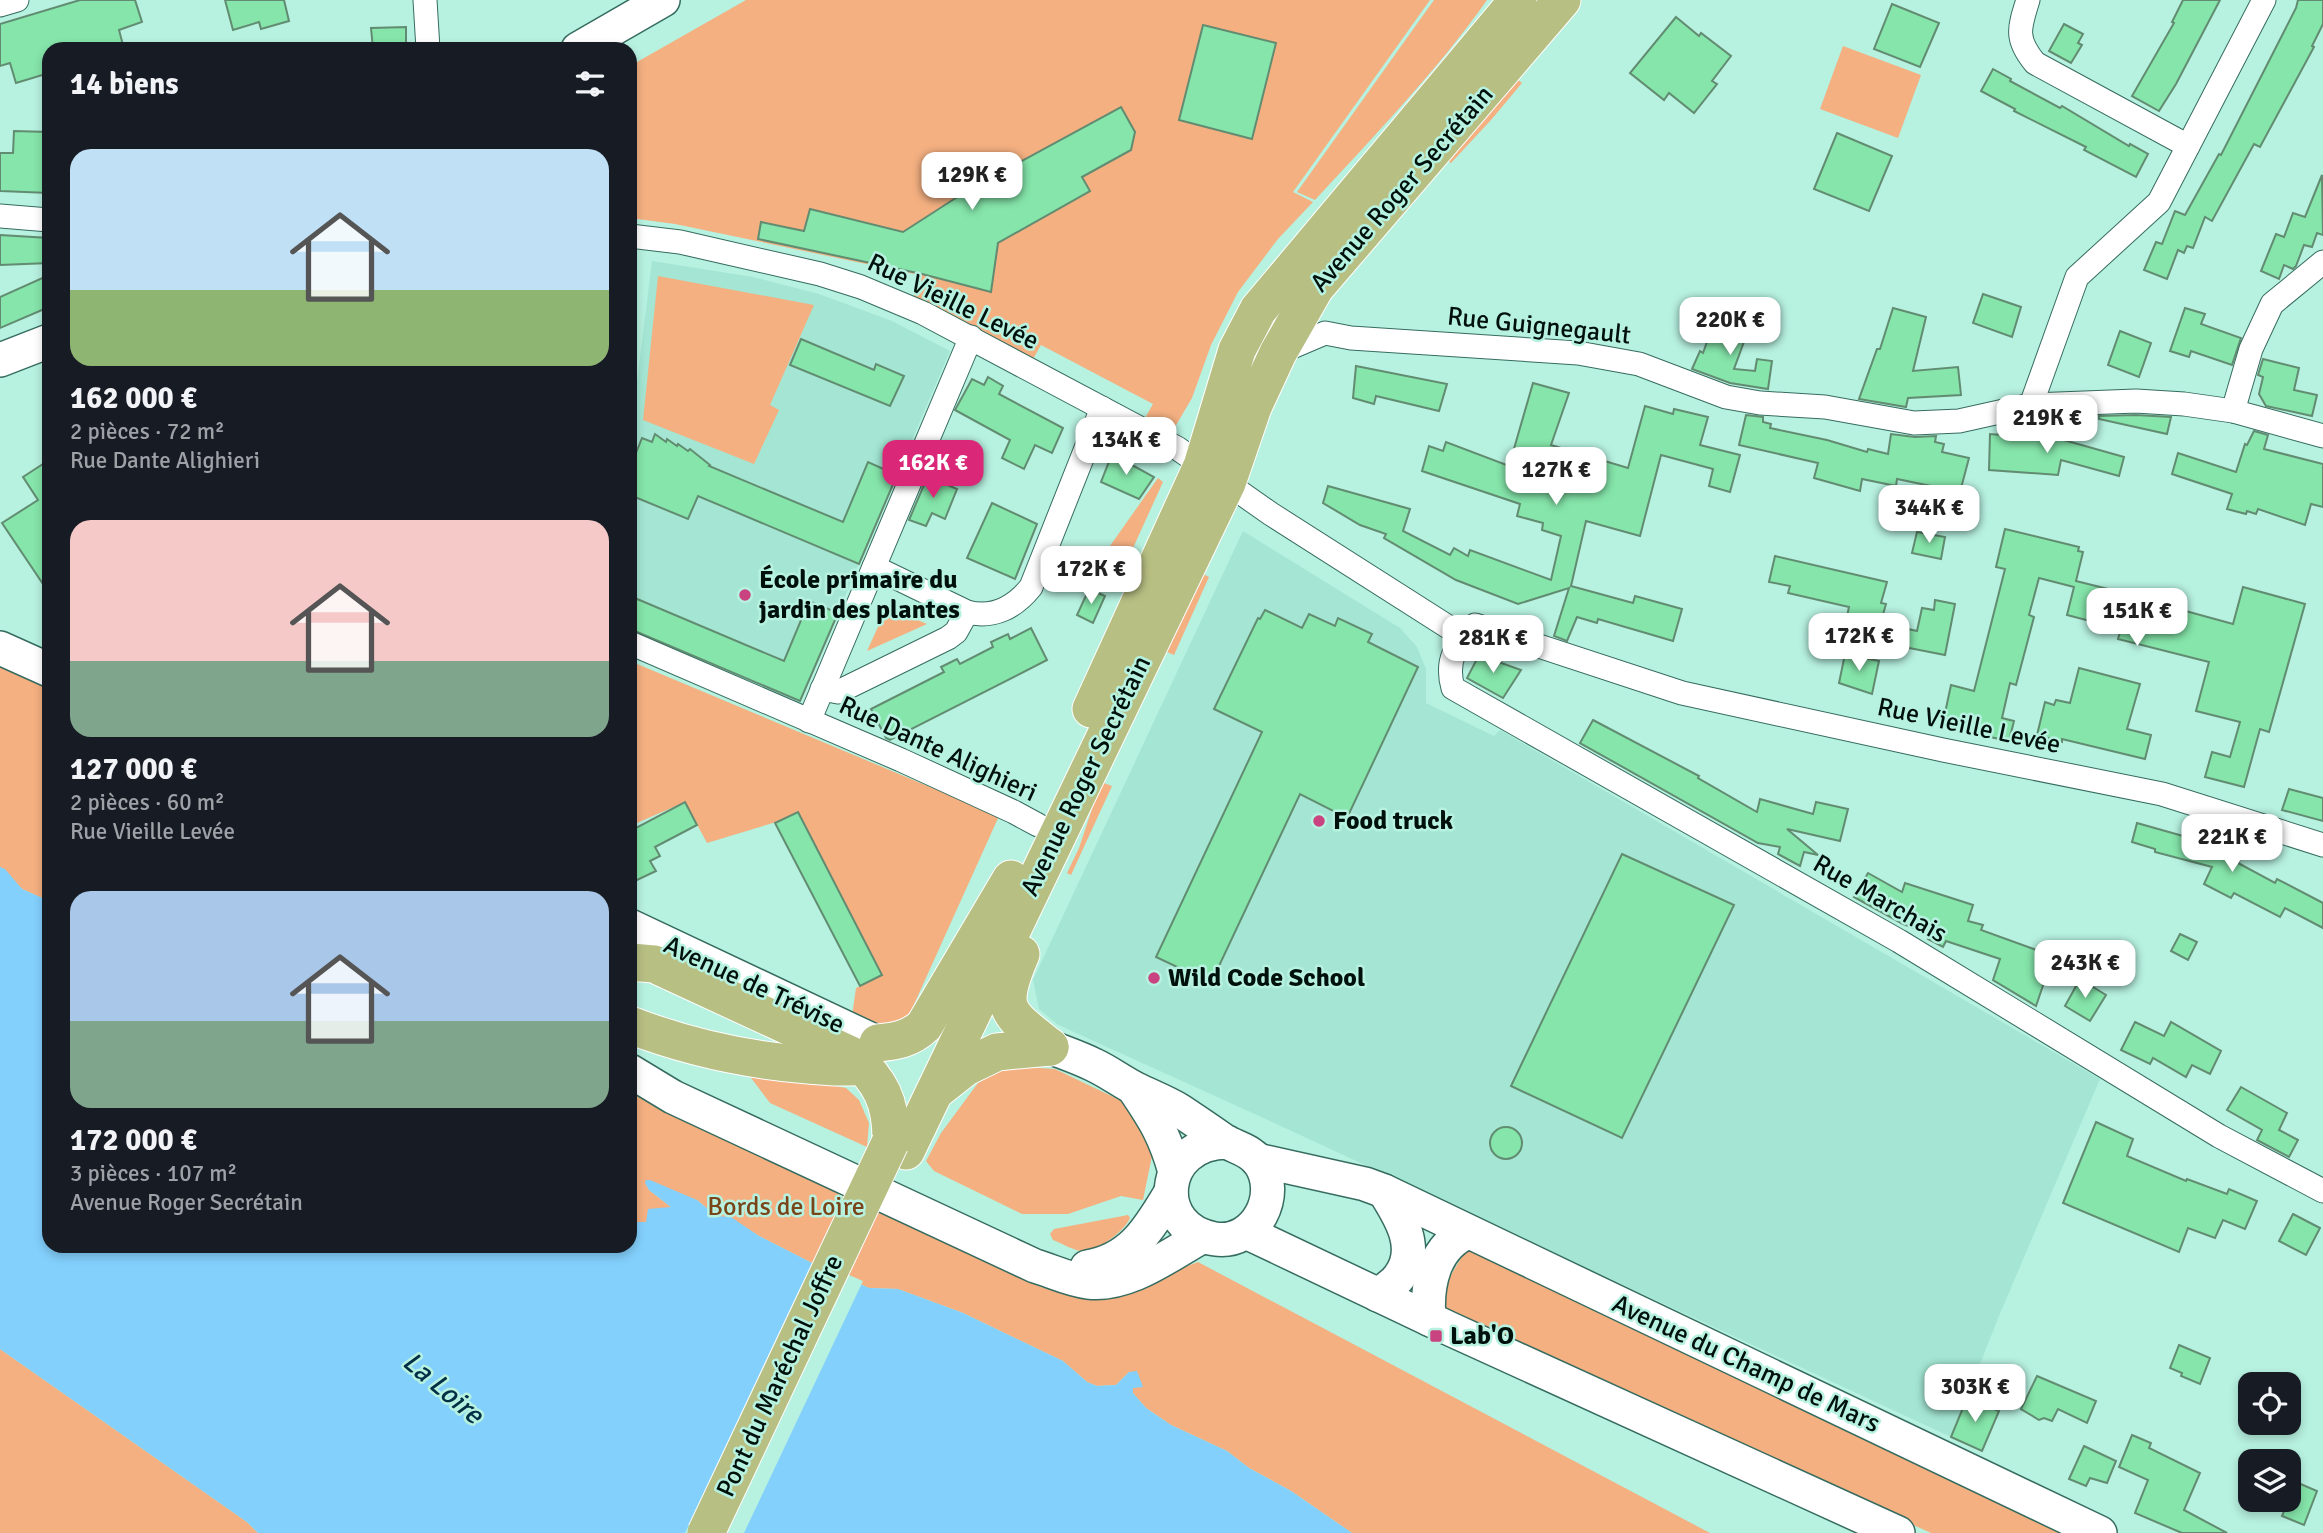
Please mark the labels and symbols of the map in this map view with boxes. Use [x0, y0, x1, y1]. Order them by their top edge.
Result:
street label: Avenue Roger Secrétain [1304, 79, 1500, 299]
pin: 129K € [915, 152, 1029, 212]
street label: Rue Vieille Levée [862, 247, 1044, 357]
pin: 220K € [1673, 298, 1787, 357]
street label: Rue Guignegault [1446, 300, 1632, 352]
pin: 219K € [1990, 396, 2104, 455]
pin: 134K € [1069, 418, 1183, 477]
pin: 162K € [876, 440, 990, 500]
pin: 127K € [1499, 448, 1613, 507]
pin: 344K € [1872, 486, 1986, 545]
pin: 172K € [1034, 546, 1148, 606]
place label: École primaire du jardin des plantes [759, 564, 960, 626]
marker: École primaire du jardin des plantes [737, 587, 753, 603]
pin: 151K € [2080, 588, 2194, 648]
pin: 172K € [1802, 614, 1916, 673]
pin: 281K € [1436, 616, 1550, 675]
street label: Avenue Roger Secrétain [1014, 651, 1158, 901]
street label: Rue Dante Alighieri [834, 689, 1042, 809]
street label: Rue Vieille Levée [1874, 691, 2064, 761]
place label: Food truck [1333, 805, 1453, 837]
marker: Food truck [1311, 813, 1327, 829]
pin: 221K € [2175, 814, 2289, 874]
street label: Rue Marchais [1807, 848, 1953, 950]
street label: Avenue de Trévise [659, 929, 849, 1041]
pin: 243K € [2028, 940, 2142, 1000]
place label: Wild Code School [1168, 962, 1365, 994]
marker: Wild Code School [1146, 970, 1162, 986]
park label: Bords de Loire [707, 1191, 865, 1223]
street label: Pont du Maréchal Joffre [710, 1250, 850, 1502]
street label: Avenue du Champ de Mars [1607, 1288, 1885, 1440]
place label: Lab'O [1450, 1320, 1514, 1352]
marker: Lab'O [1428, 1328, 1444, 1344]
water label: La Loire [396, 1345, 492, 1433]
pin: 303K € [1918, 1364, 2032, 1424]

